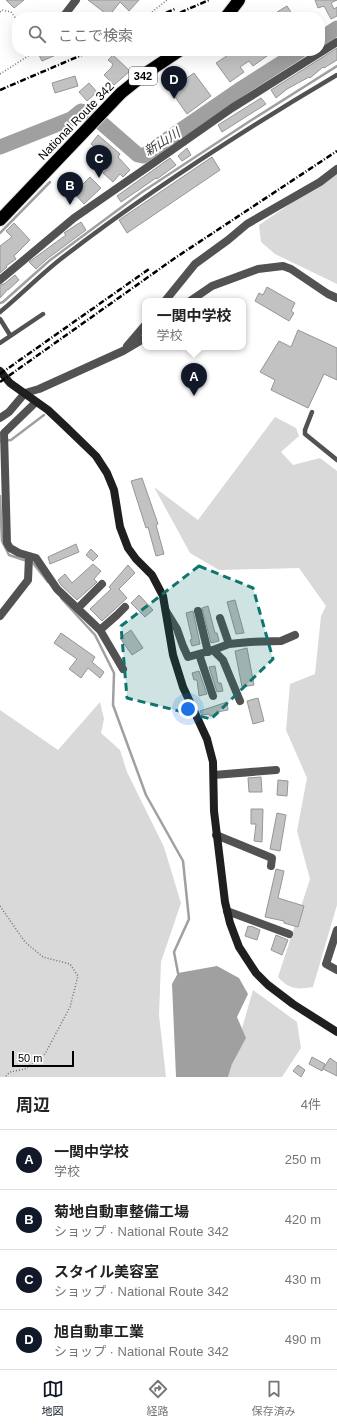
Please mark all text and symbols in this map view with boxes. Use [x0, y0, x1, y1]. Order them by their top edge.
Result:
search box [12, 12, 325, 56]
icon: search [26, 23, 48, 45]
text: ここで検索 [58, 27, 133, 44]
pin: D [161, 66, 187, 99]
road number: 342 [129, 67, 157, 85]
street label: National Route 342 [35, 79, 117, 163]
water label: 新山川 [141, 124, 184, 159]
pin: C [86, 145, 112, 178]
pin: B [57, 172, 83, 205]
popup [142, 298, 246, 350]
text: 一関中学校 [156, 307, 232, 324]
text: 学校 [156, 328, 183, 343]
pin: A [181, 363, 207, 396]
your location [178, 699, 198, 719]
scale bar [12, 1049, 74, 1068]
text: 50 m [18, 1052, 42, 1064]
text: 周辺 [16, 1096, 50, 1115]
text: 4件 [301, 1097, 321, 1112]
text: 一関中学校 [54, 1143, 129, 1160]
text: A [24, 1152, 34, 1167]
text: 250 m [285, 1152, 321, 1167]
text: 学校 [54, 1164, 80, 1179]
text: 菊地自動車整備工場 [54, 1203, 189, 1220]
text: B [24, 1212, 34, 1227]
text: 420 m [285, 1212, 321, 1227]
text: ショップ · National Route 342 [54, 1224, 229, 1239]
text: スタイル美容室 [54, 1263, 159, 1280]
text: C [24, 1272, 34, 1287]
text: 430 m [285, 1272, 321, 1287]
text: ショップ · National Route 342 [54, 1284, 229, 1299]
text: 旭自動車工業 [54, 1323, 144, 1340]
text: D [24, 1332, 34, 1347]
text: 490 m [285, 1332, 321, 1347]
text: ショップ · National Route 342 [54, 1344, 229, 1359]
tab: 地図 [42, 1378, 64, 1418]
tab: 経路 [147, 1378, 169, 1418]
tab: 保存済み [252, 1378, 296, 1418]

